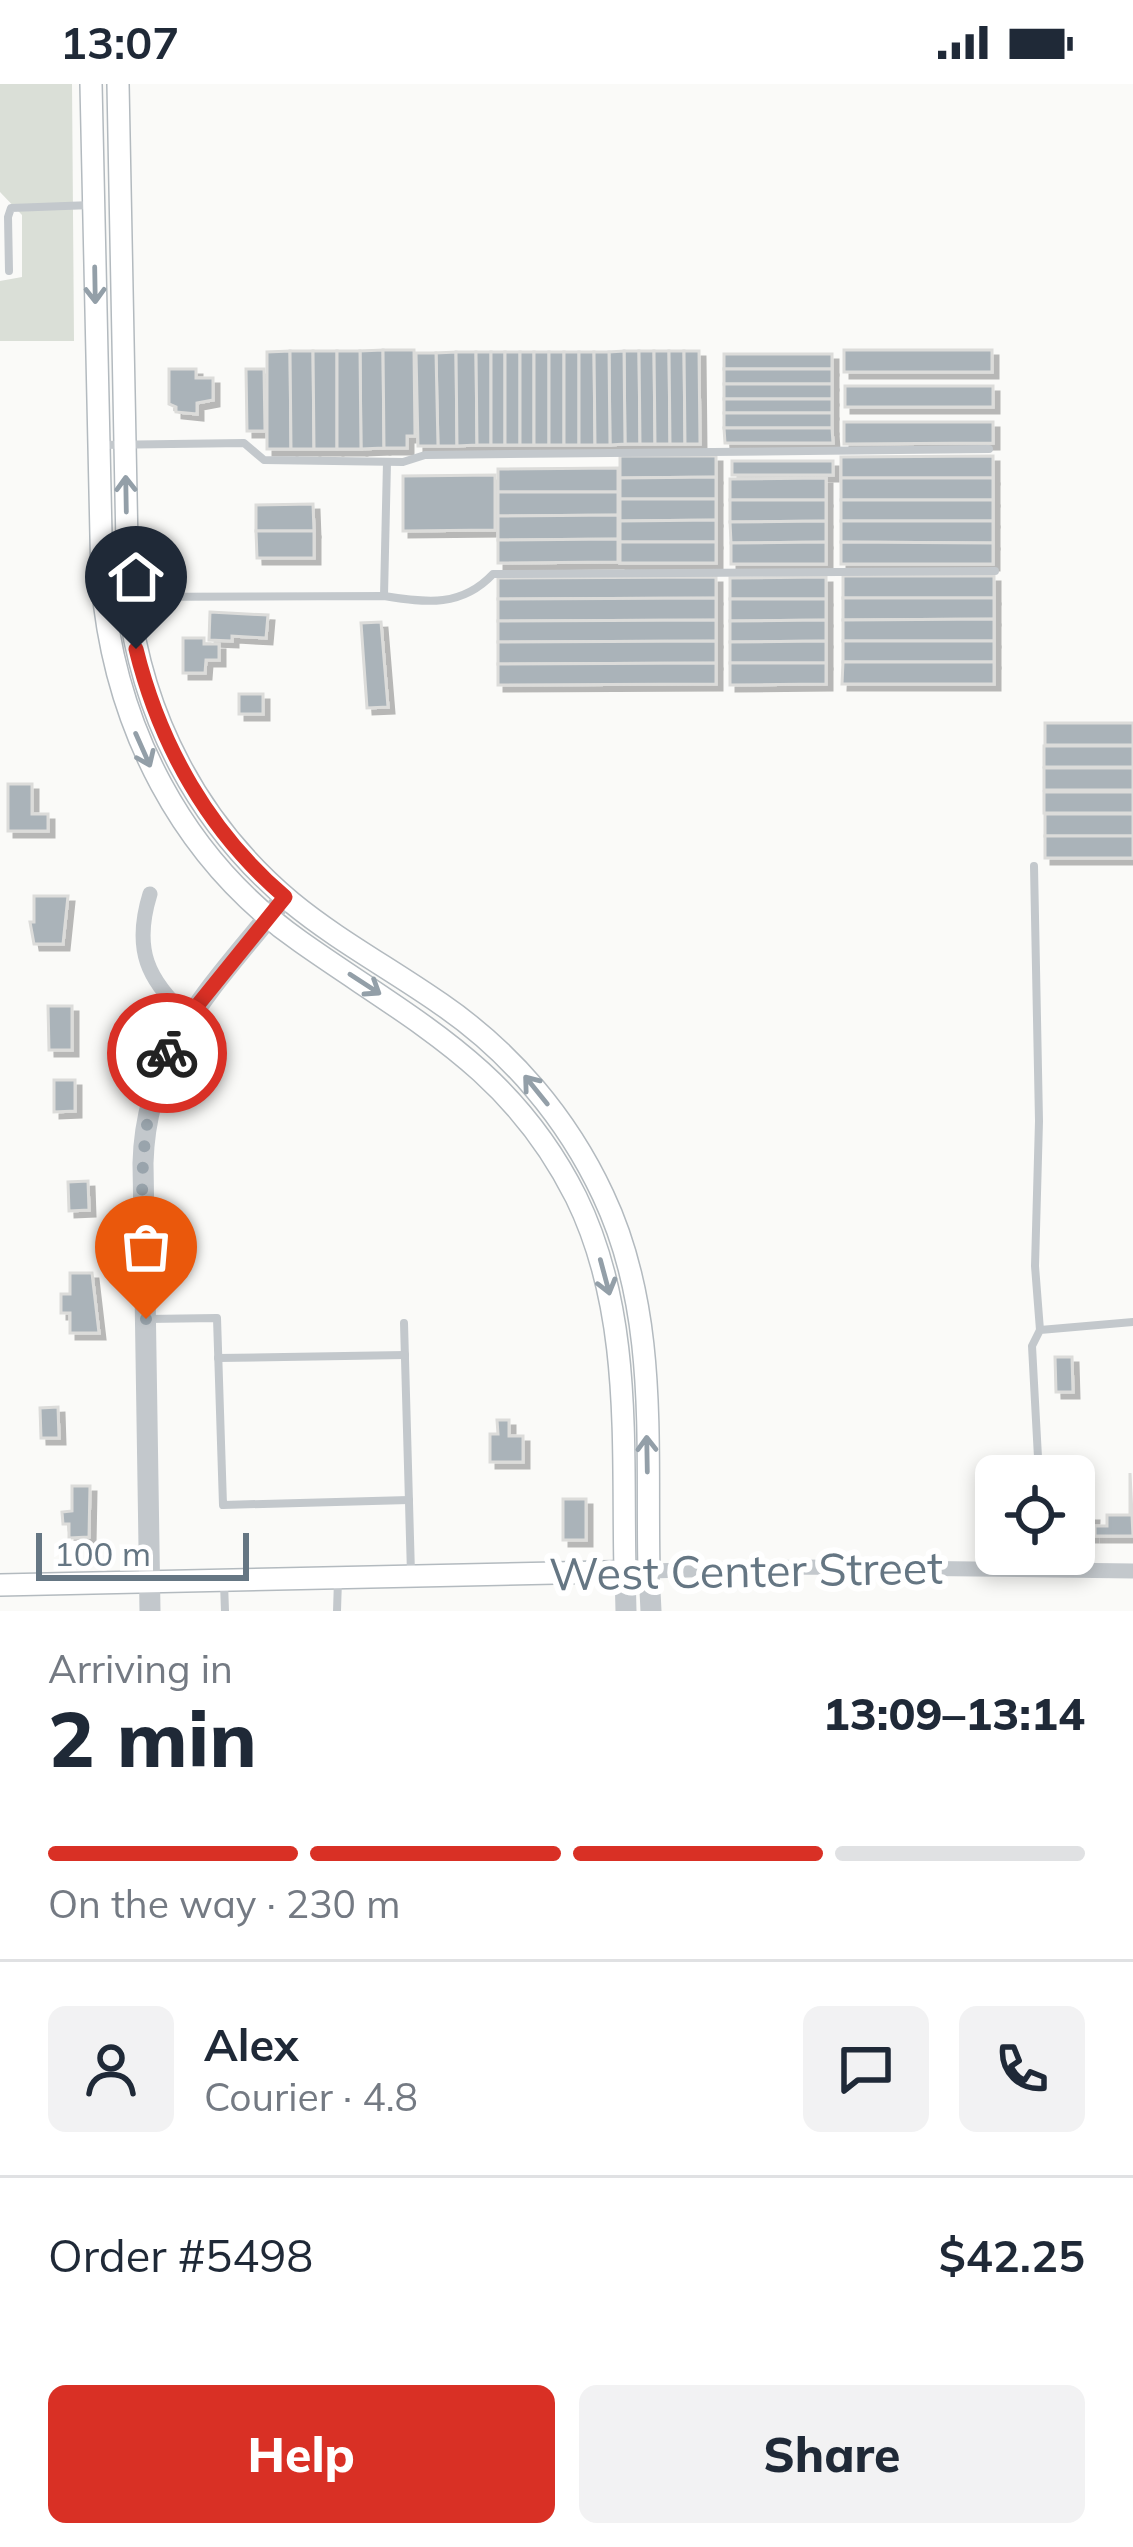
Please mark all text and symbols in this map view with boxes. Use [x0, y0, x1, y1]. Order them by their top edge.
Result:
text: 13:07 [60, 14, 179, 70]
one-way arrow [84, 265, 107, 304]
one-way arrow [114, 475, 137, 514]
pin [85, 526, 187, 649]
icon: home [103, 544, 169, 610]
one-way arrow [133, 731, 155, 767]
one-way arrow [347, 972, 381, 997]
courier [107, 993, 227, 1113]
icon: bike [134, 1020, 200, 1086]
one-way arrow [523, 1075, 549, 1107]
pin [95, 1196, 197, 1319]
icon: bag [113, 1214, 179, 1280]
one-way arrow [595, 1258, 617, 1296]
one-way arrow [636, 1435, 659, 1474]
map controls [975, 1455, 1095, 1575]
button: locate [975, 1455, 1095, 1575]
scale bar [36, 1527, 249, 1580]
text: 100 m [54, 1533, 151, 1574]
street label: West Center Street [548, 1539, 943, 1601]
text: Arriving in [48, 1644, 233, 1693]
text: 13:09–13:14 [823, 1685, 1085, 1741]
text: 2 min [48, 1689, 257, 1787]
text: On the way · 230 m [48, 1879, 400, 1928]
button: person [48, 2006, 174, 2132]
button: chat [803, 2006, 929, 2132]
button: phone [959, 2006, 1085, 2132]
text: Alex [204, 2016, 299, 2072]
text: Courier · 4.8 [204, 2072, 418, 2121]
text: Order #5498 [48, 2227, 313, 2283]
text: $42.25 [939, 2227, 1085, 2283]
button: Help [48, 2385, 555, 2523]
button: Share [579, 2385, 1085, 2523]

